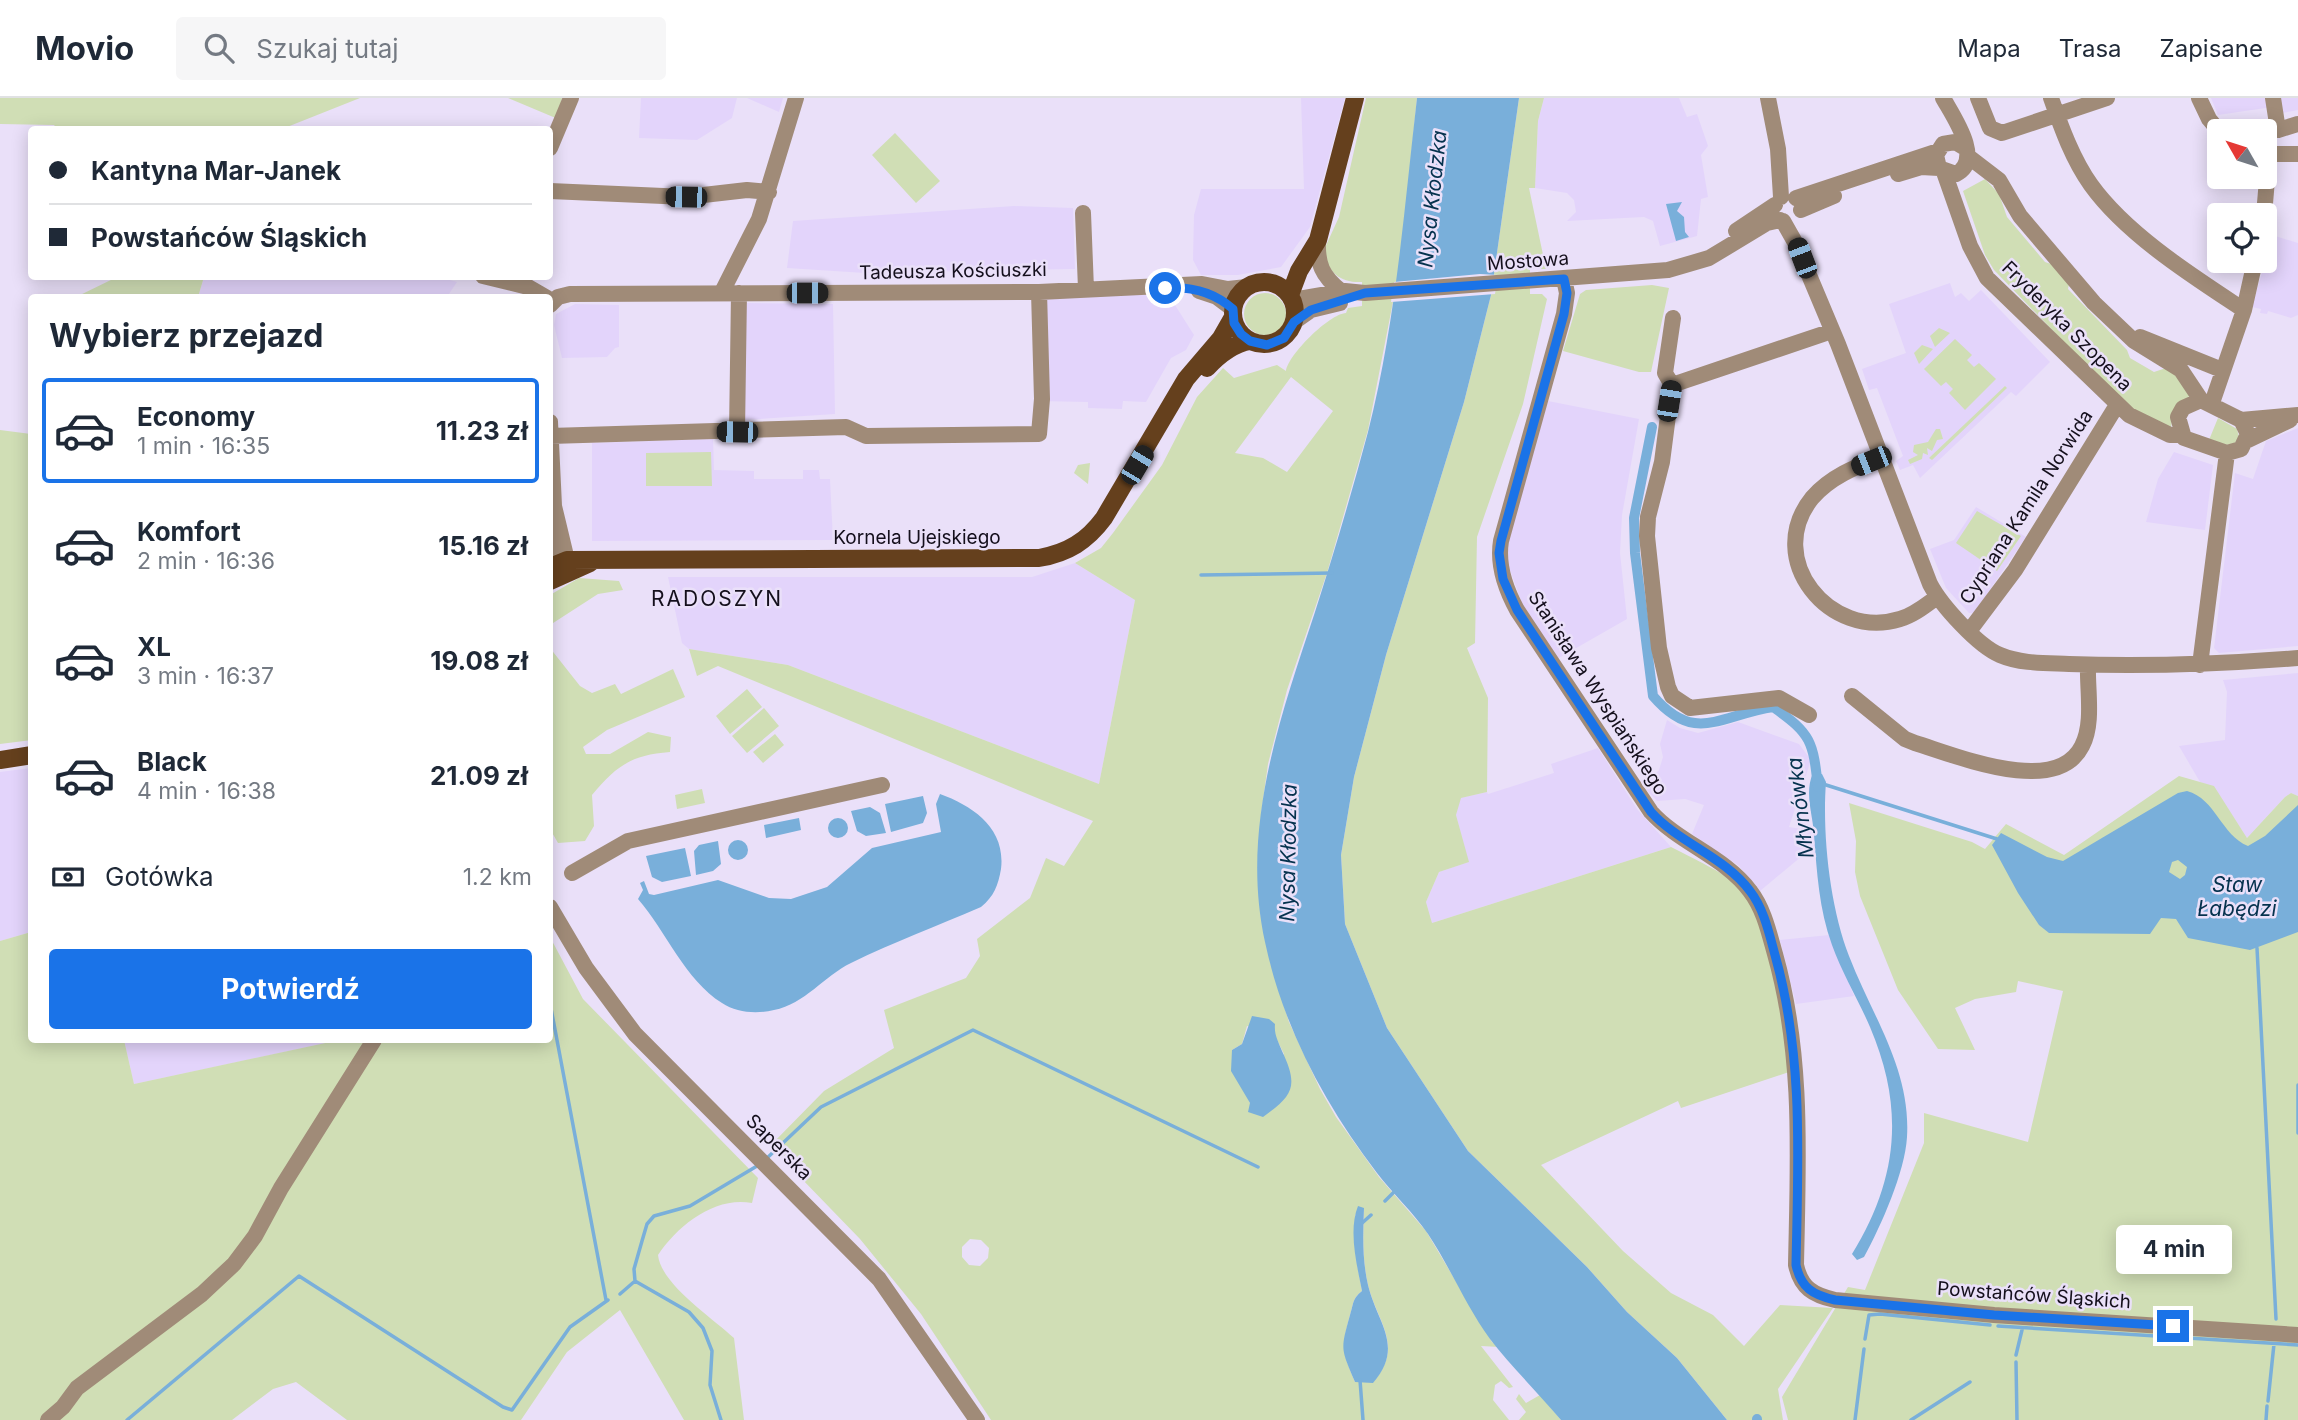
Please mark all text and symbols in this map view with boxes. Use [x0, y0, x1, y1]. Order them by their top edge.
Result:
search box [176, 17, 666, 80]
text: Movio [35, 28, 134, 68]
icon: search [200, 29, 238, 67]
text: Szukaj tutaj [256, 33, 399, 64]
text: Mapa [1957, 34, 2021, 63]
text: Trasa [2059, 34, 2122, 63]
text: Zapisane [2160, 34, 2263, 63]
north arrow [2207, 119, 2277, 189]
map controls [2207, 119, 2277, 273]
water label: Nysa Kłodzka [1412, 129, 1452, 269]
text: Kantyna Mar-Janek [91, 155, 341, 186]
car [665, 186, 708, 208]
button: locate [2207, 203, 2277, 273]
text: Powstańców Śląskich [91, 222, 367, 253]
car [1785, 235, 1820, 281]
street label: Mostowa [1486, 247, 1570, 275]
street label: Fryderyka Szopena [1997, 256, 2137, 396]
street label: Tadeusza Kościuszki [859, 258, 1047, 284]
route start [1149, 272, 1181, 304]
car [787, 283, 829, 304]
text: Wybierz przejazd [49, 316, 323, 355]
car [1656, 379, 1683, 423]
icon: car [53, 399, 116, 462]
text: Economy [137, 401, 255, 432]
street label: Cypriana Kamila Norwida [1955, 406, 2097, 608]
text: 11.23 zł [436, 415, 528, 446]
car [716, 421, 759, 443]
text: 1 min · 16:35 [137, 432, 270, 460]
car [1118, 442, 1157, 488]
car [1848, 443, 1895, 479]
icon: car [53, 514, 116, 577]
text: Komfort [137, 516, 241, 547]
street label: Kornela Ujejskiego [833, 526, 1001, 549]
text: 15.16 zł [438, 530, 528, 561]
text: 2 min · 16:36 [137, 547, 275, 575]
district label: RADOSZYN [651, 586, 783, 611]
street label: Stanisława Wyspiańskiego [1523, 587, 1673, 799]
icon: car [53, 629, 116, 692]
text: XL [137, 631, 171, 662]
text: 19.08 zł [430, 645, 528, 676]
text: 3 min · 16:37 [137, 662, 274, 690]
icon: car [53, 744, 116, 807]
text: Black [137, 746, 207, 777]
water label: Młynówka [1781, 756, 1819, 860]
text: 21.09 zł [430, 760, 528, 791]
text: 4 min · 16:38 [137, 777, 276, 805]
water label: Nysa Kłodzka [1274, 784, 1302, 922]
icon: cash [49, 858, 87, 896]
text: Gotówka [105, 861, 214, 892]
text: 1.2 km [463, 863, 532, 891]
water label: Staw Łabędzi [2197, 872, 2278, 921]
button: Potwierdź [49, 949, 532, 1029]
street label: Saperska [741, 1109, 817, 1185]
callout: 4 min [2115, 1224, 2231, 1274]
text: 4 min [2143, 1235, 2205, 1263]
street label: Powstańców Śląskich [1936, 1277, 2132, 1313]
route end [2157, 1310, 2189, 1342]

